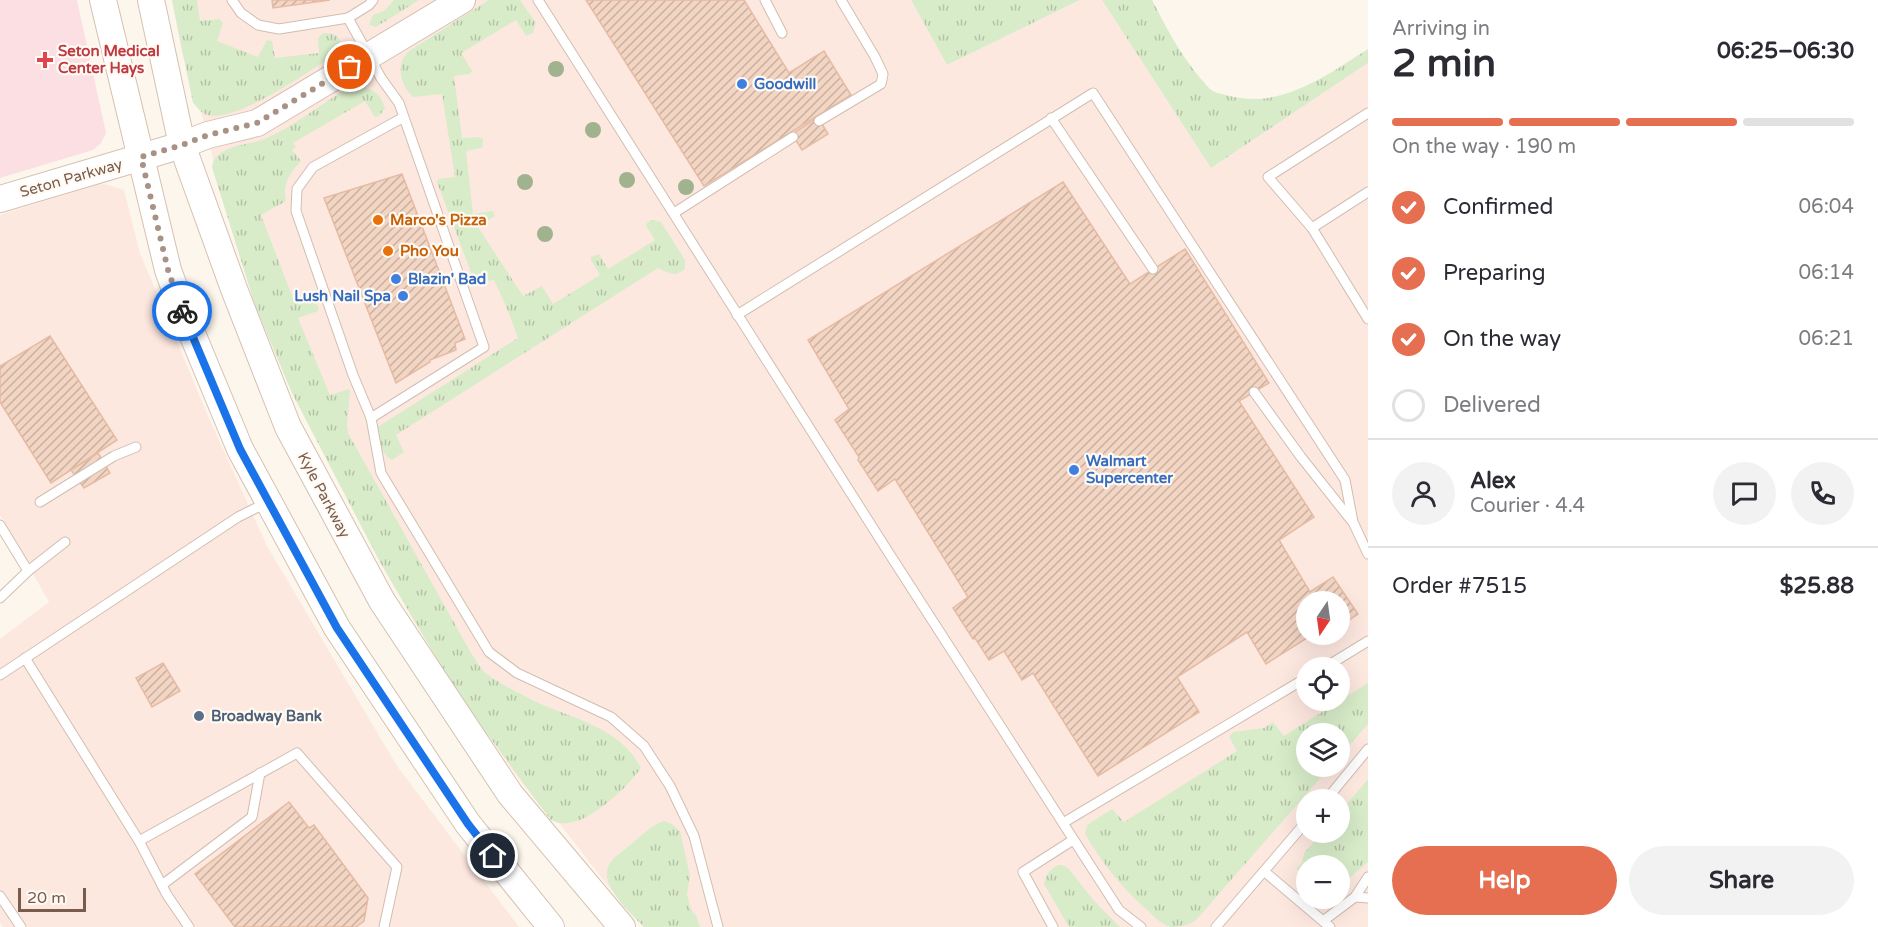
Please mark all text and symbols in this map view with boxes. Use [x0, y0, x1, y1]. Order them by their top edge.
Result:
text: Arriving in [1392, 17, 1490, 41]
text: 06:25–06:30 [1717, 38, 1854, 64]
text: 2 min [1392, 40, 1496, 87]
pin [324, 41, 375, 92]
place label: Seton Medical Center Hays [58, 42, 160, 78]
icon: bag [333, 50, 366, 83]
marker: Seton Medical Center Hays [36, 51, 54, 69]
place label: Goodwill [754, 75, 816, 93]
marker: Goodwill [735, 77, 749, 91]
text: On the way · 190 m [1392, 135, 1576, 159]
street label: Seton Parkway [18, 155, 124, 201]
icon: check [1392, 191, 1425, 224]
text: Confirmed [1443, 194, 1553, 220]
text: 06:04 [1799, 195, 1854, 219]
place label: Marco's Pizza [390, 211, 487, 229]
marker: Marco's Pizza [371, 213, 385, 227]
place label: Pho You [400, 242, 459, 260]
marker: Pho You [381, 244, 395, 258]
icon: check [1392, 257, 1425, 290]
text: Preparing [1443, 260, 1546, 286]
text: 06:14 [1799, 261, 1854, 285]
place label: Blazin' Bad [408, 270, 486, 288]
marker: Blazin' Bad [389, 272, 403, 286]
courier [152, 281, 212, 341]
place label: Lush Nail Spa [294, 287, 391, 306]
marker: Lush Nail Spa [396, 289, 410, 303]
icon: bike [166, 295, 199, 328]
icon: check [1392, 323, 1425, 356]
text: On the way [1443, 326, 1561, 352]
text: 06:21 [1799, 327, 1854, 351]
text: Delivered [1443, 392, 1541, 418]
street label: Kyle Parkway [294, 449, 354, 541]
place label: Walmart Supercenter [1086, 452, 1173, 488]
button: person [1392, 462, 1455, 525]
button: chat [1713, 462, 1776, 525]
button: phone [1791, 462, 1854, 525]
marker: Walmart Supercenter [1067, 463, 1081, 477]
text: Alex [1470, 468, 1516, 494]
text: Courier · 4.4 [1470, 494, 1585, 518]
text: Order #7515 [1392, 573, 1527, 599]
text: $25.88 [1780, 573, 1854, 599]
north arrow [1296, 591, 1350, 645]
map controls [1296, 591, 1350, 909]
button: locate [1296, 657, 1350, 711]
place label: Broadway Bank [211, 707, 322, 726]
marker: Broadway Bank [192, 709, 206, 723]
button: layers [1296, 723, 1350, 777]
button: + [1296, 789, 1350, 843]
pin [467, 830, 518, 881]
icon: home [476, 839, 509, 872]
button: Help [1392, 846, 1617, 915]
button: Share [1629, 846, 1854, 915]
button: − [1296, 855, 1350, 909]
scale bar [18, 885, 86, 912]
text: 20 m [27, 888, 66, 908]

